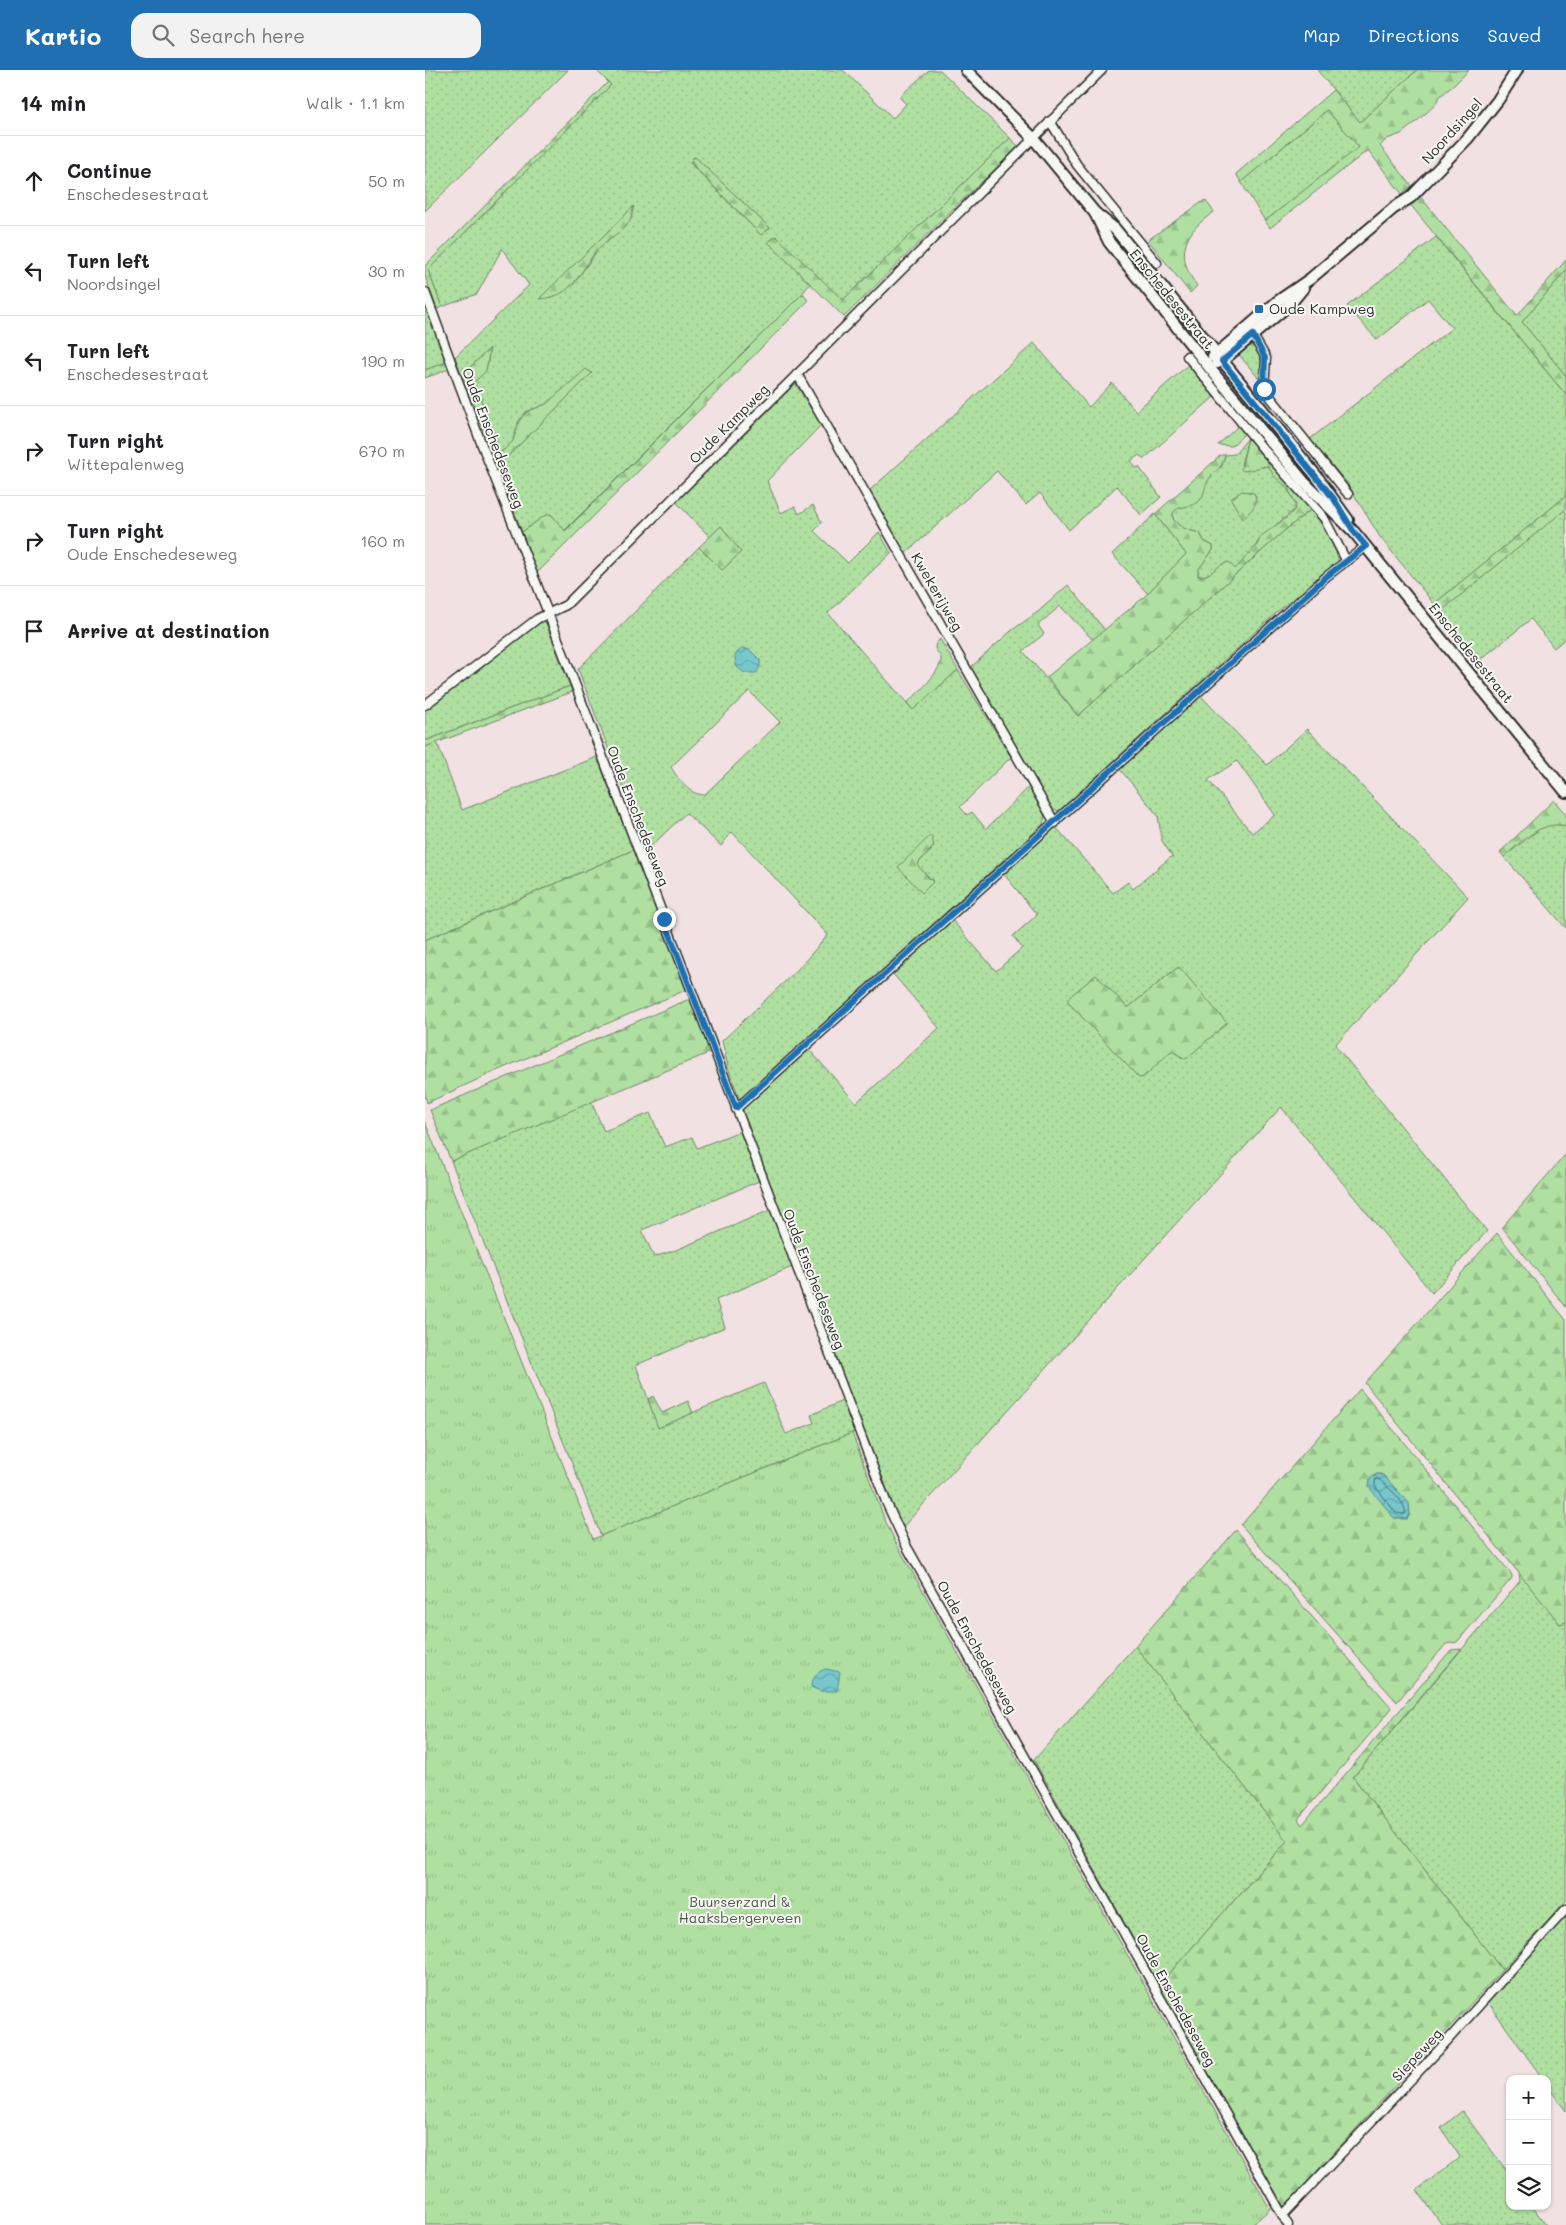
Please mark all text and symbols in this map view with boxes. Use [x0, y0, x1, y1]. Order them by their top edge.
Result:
search box [131, 13, 481, 58]
text: Kartio [25, 20, 101, 51]
icon: search [149, 21, 177, 49]
text: Search here [189, 23, 305, 48]
text: Map [1303, 23, 1340, 47]
text: Directions [1368, 23, 1460, 47]
text: Saved [1488, 23, 1541, 47]
text: 14 min [20, 89, 86, 116]
text: Walk · 1.1 km [306, 92, 405, 113]
street label: Noordsingel [1417, 94, 1486, 167]
text: Continue [67, 158, 152, 183]
icon: ahead [20, 167, 48, 195]
text: 50 m [368, 170, 405, 191]
text: Enschedesestraat [67, 183, 209, 204]
street label: Enschedesestraat [1126, 245, 1219, 353]
text: Turn left [67, 248, 150, 273]
icon: left [20, 257, 48, 285]
text: 30 m [368, 260, 405, 281]
text: Noordsingel [67, 273, 161, 294]
place label: Oude Kampweg [1269, 299, 1374, 318]
marker: Oude Kampweg [1253, 303, 1265, 315]
text: Turn left [67, 338, 150, 363]
icon: left [20, 347, 48, 375]
text: 190 m [361, 350, 405, 371]
text: Enschedesestraat [67, 363, 209, 384]
street label: Oude Enschedeseweg [458, 365, 529, 511]
route start [1253, 378, 1276, 401]
street label: Oude Kampweg [685, 380, 773, 468]
text: Turn right [67, 428, 164, 453]
icon: right [20, 437, 48, 465]
text: 670 m [359, 440, 405, 461]
text: Wittepalenweg [67, 453, 184, 474]
text: Turn right [67, 518, 164, 543]
icon: right [20, 527, 48, 555]
text: 160 m [360, 530, 405, 551]
text: Oude Enschedeseweg [67, 543, 237, 564]
street label: Kwekerijweg [907, 549, 968, 635]
street label: Enschedesestraat [1425, 599, 1518, 707]
icon: arrive [20, 617, 48, 645]
text: Arrive at destination [67, 618, 270, 643]
street label: Oude Enschedeseweg [603, 743, 674, 889]
route end [653, 908, 676, 931]
street label: Oude Enschedeseweg [779, 1206, 850, 1352]
street label: Oude Enschedeseweg [933, 1577, 1022, 1716]
park label: Buurserzand & Haaksbergerveen [679, 1892, 801, 1927]
street label: Oude Enschedeseweg [1132, 1930, 1221, 2069]
street label: Siepeweg [1387, 2024, 1446, 2085]
map controls [1506, 2075, 1551, 2210]
button: + [1506, 2075, 1551, 2120]
button: − [1506, 2120, 1551, 2165]
button: layers [1506, 2165, 1551, 2210]

